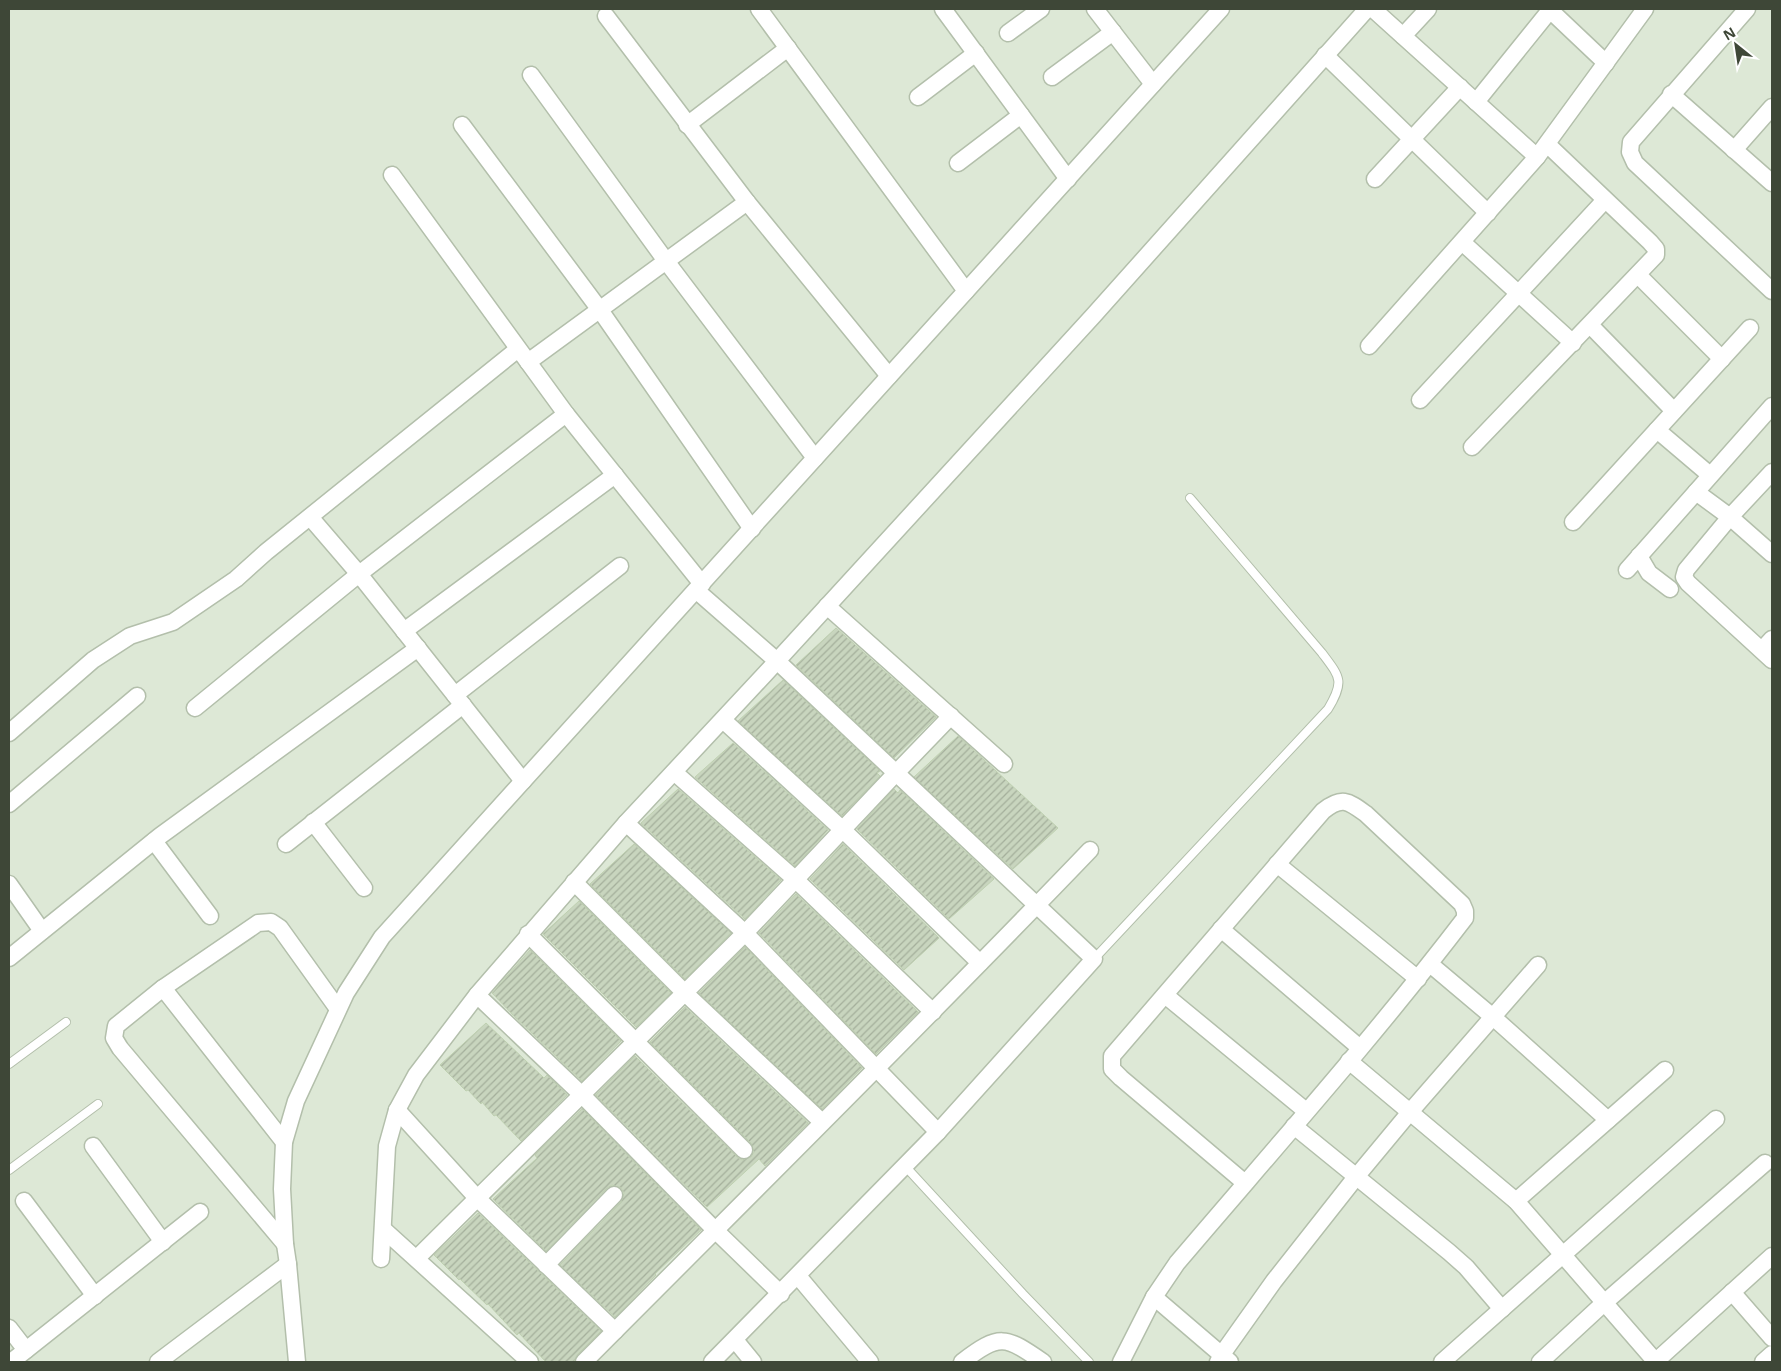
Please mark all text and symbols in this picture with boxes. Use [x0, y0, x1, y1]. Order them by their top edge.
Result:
north arrow [1711, 20, 1761, 70]
text: N [1720, 22, 1739, 44]

